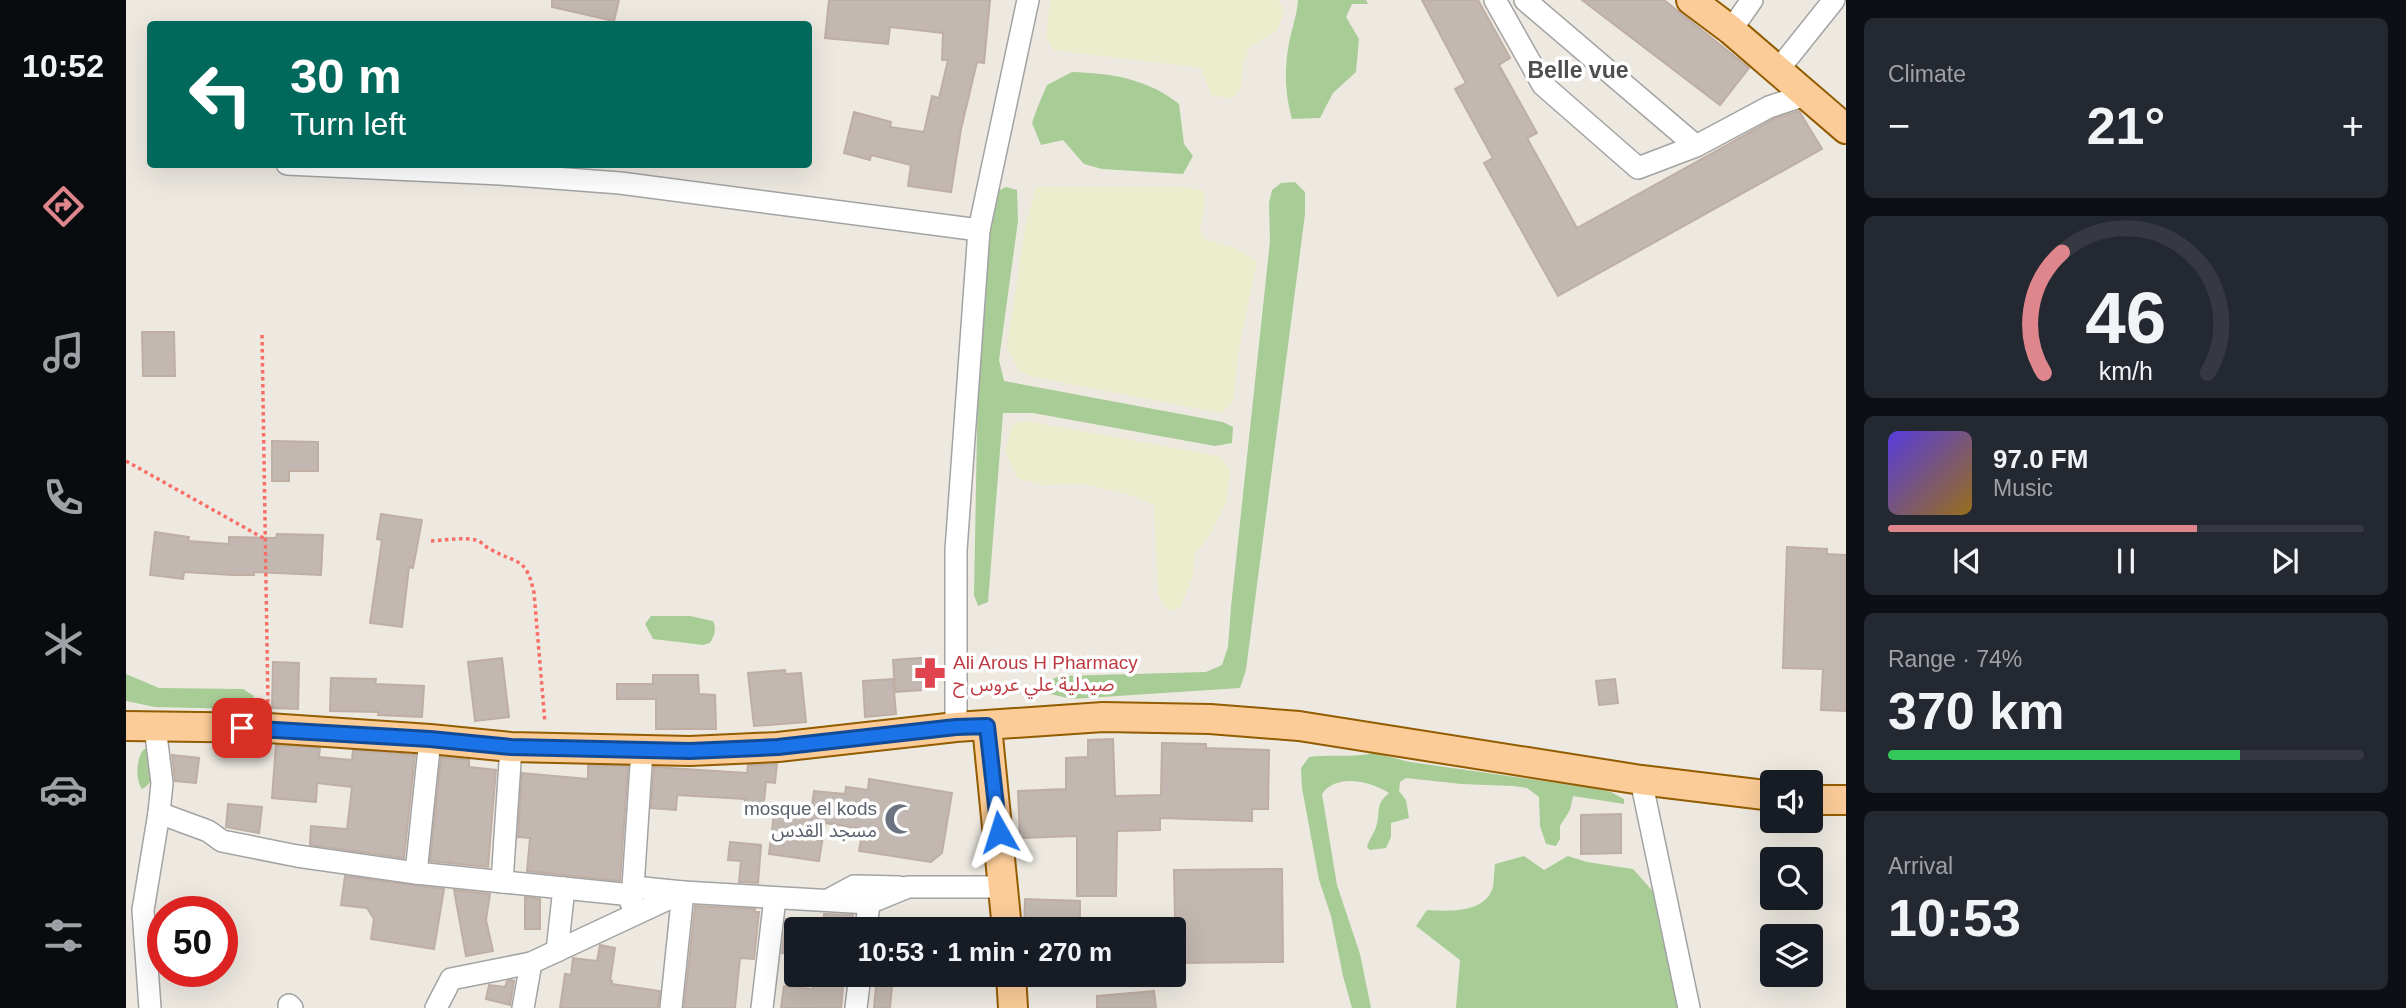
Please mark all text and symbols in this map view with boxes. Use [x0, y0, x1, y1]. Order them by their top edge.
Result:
text: 10:52 [22, 48, 104, 84]
icon: left [175, 49, 266, 140]
text: 30 m [290, 49, 402, 103]
district label: Belle vue [1528, 57, 1629, 83]
text: Climate [1888, 61, 1966, 87]
text: 21° [2087, 97, 2165, 155]
text: − [1888, 105, 1910, 147]
text: + [2342, 105, 2364, 147]
text: Turn left [290, 106, 406, 142]
icon: directions [39, 182, 88, 231]
text: 46 [2086, 277, 2166, 358]
icon: music [39, 328, 88, 377]
text: km/h [2099, 356, 2153, 384]
text: 97.0 FM [1993, 444, 2088, 474]
icon: phone [39, 473, 88, 522]
text: Music [1993, 475, 2053, 501]
icon: previous [1948, 542, 1986, 580]
icon: pause [2107, 542, 2145, 580]
icon: next [2266, 542, 2304, 580]
icon: climate [39, 619, 88, 668]
text: Range · 74% [1888, 646, 2022, 672]
place label: Ali Arous H Pharmacy صيدلية علي عروس ح [953, 652, 1138, 699]
pharmacy icon: Ali Arous H Pharmacy صيدلية علي عروس ح [913, 656, 947, 690]
text: 370 km [1888, 682, 2064, 740]
pin [212, 698, 272, 758]
icon: arrive [223, 709, 261, 747]
icon: car [39, 765, 88, 814]
map controls [1760, 770, 1823, 987]
button: sound [1760, 770, 1823, 833]
position arrow [962, 795, 1036, 869]
place label: mosque el kods مسجد القدس [744, 798, 877, 842]
mosque icon: mosque el kods مسجد القدس [883, 802, 917, 836]
button: search [1760, 847, 1823, 910]
text: Arrival [1888, 853, 1953, 879]
text: 10:53 [1888, 889, 2021, 947]
speed limit sign: 50 [147, 896, 238, 987]
icon: filters [39, 911, 88, 960]
button: layers [1760, 924, 1823, 987]
text: 10:53 · 1 min · 270 m [858, 937, 1112, 967]

